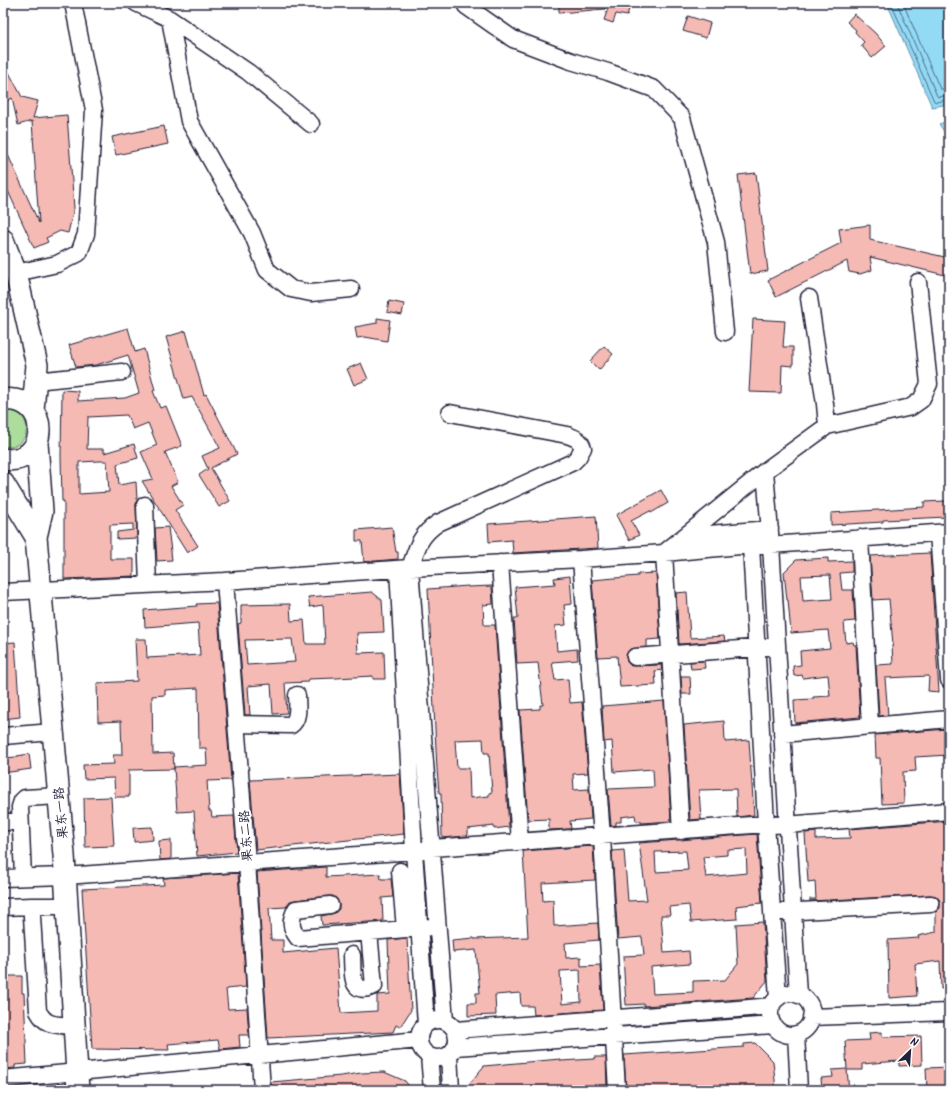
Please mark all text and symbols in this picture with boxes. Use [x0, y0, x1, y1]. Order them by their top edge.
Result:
street label: 果东一路 [49, 786, 74, 840]
street label: 果东二路 [234, 809, 259, 863]
north arrow [890, 1031, 930, 1071]
text: N [907, 1033, 921, 1052]

